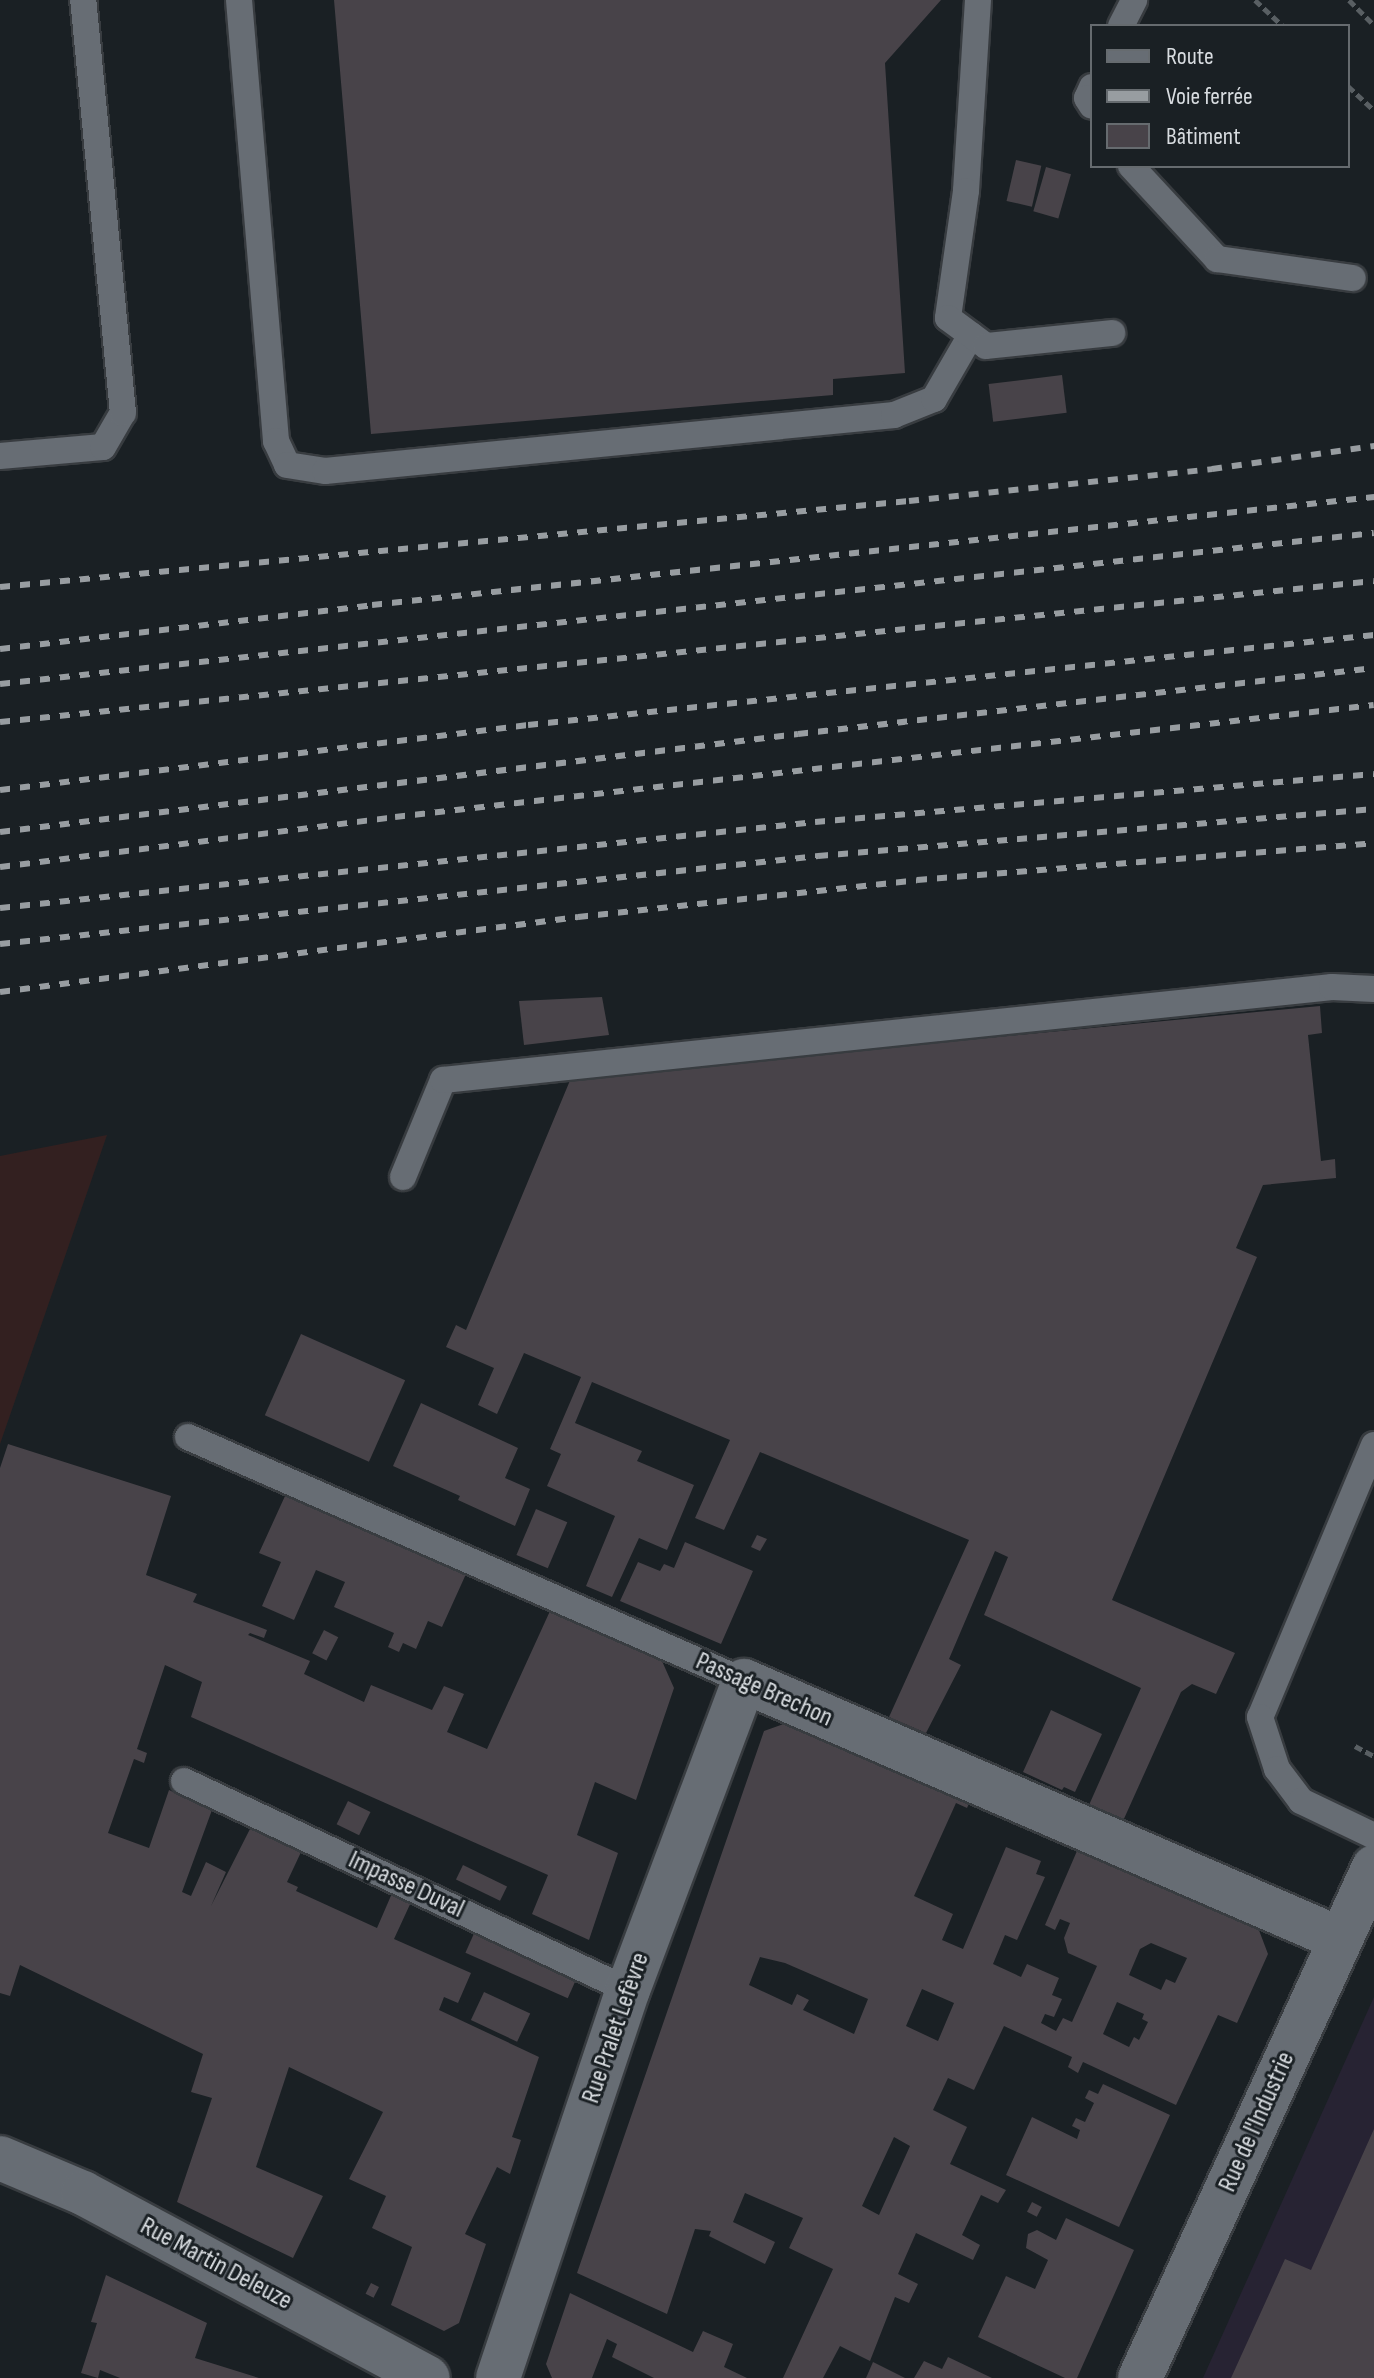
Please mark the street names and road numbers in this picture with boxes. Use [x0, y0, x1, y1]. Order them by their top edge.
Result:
street label: Passage Brechon [691, 1646, 837, 1734]
street label: Impasse Duval [343, 1845, 469, 1925]
street label: Rue Pralet Lefèvre [576, 1949, 656, 2107]
street label: Rue de l'Industrie [1212, 2047, 1302, 2197]
street label: Rue Martin Deleuze [135, 2211, 297, 2317]

